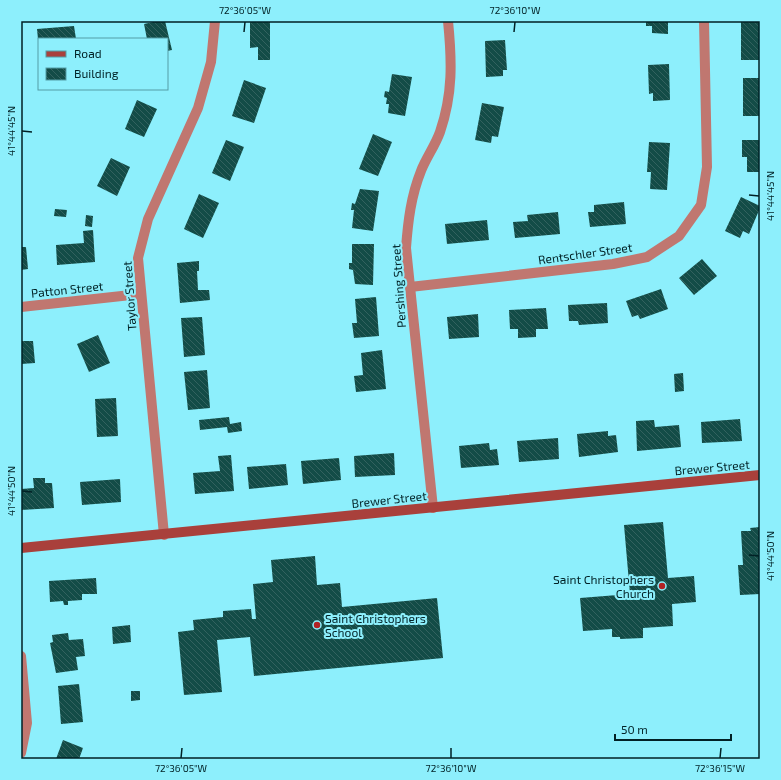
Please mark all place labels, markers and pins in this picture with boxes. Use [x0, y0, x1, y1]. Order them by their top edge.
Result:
place label: Saint Christophers Church [553, 572, 654, 600]
marker: Saint Christophers Church [657, 581, 667, 591]
place label: Saint Christophers School [325, 611, 426, 639]
marker: Saint Christophers School [312, 620, 322, 630]

